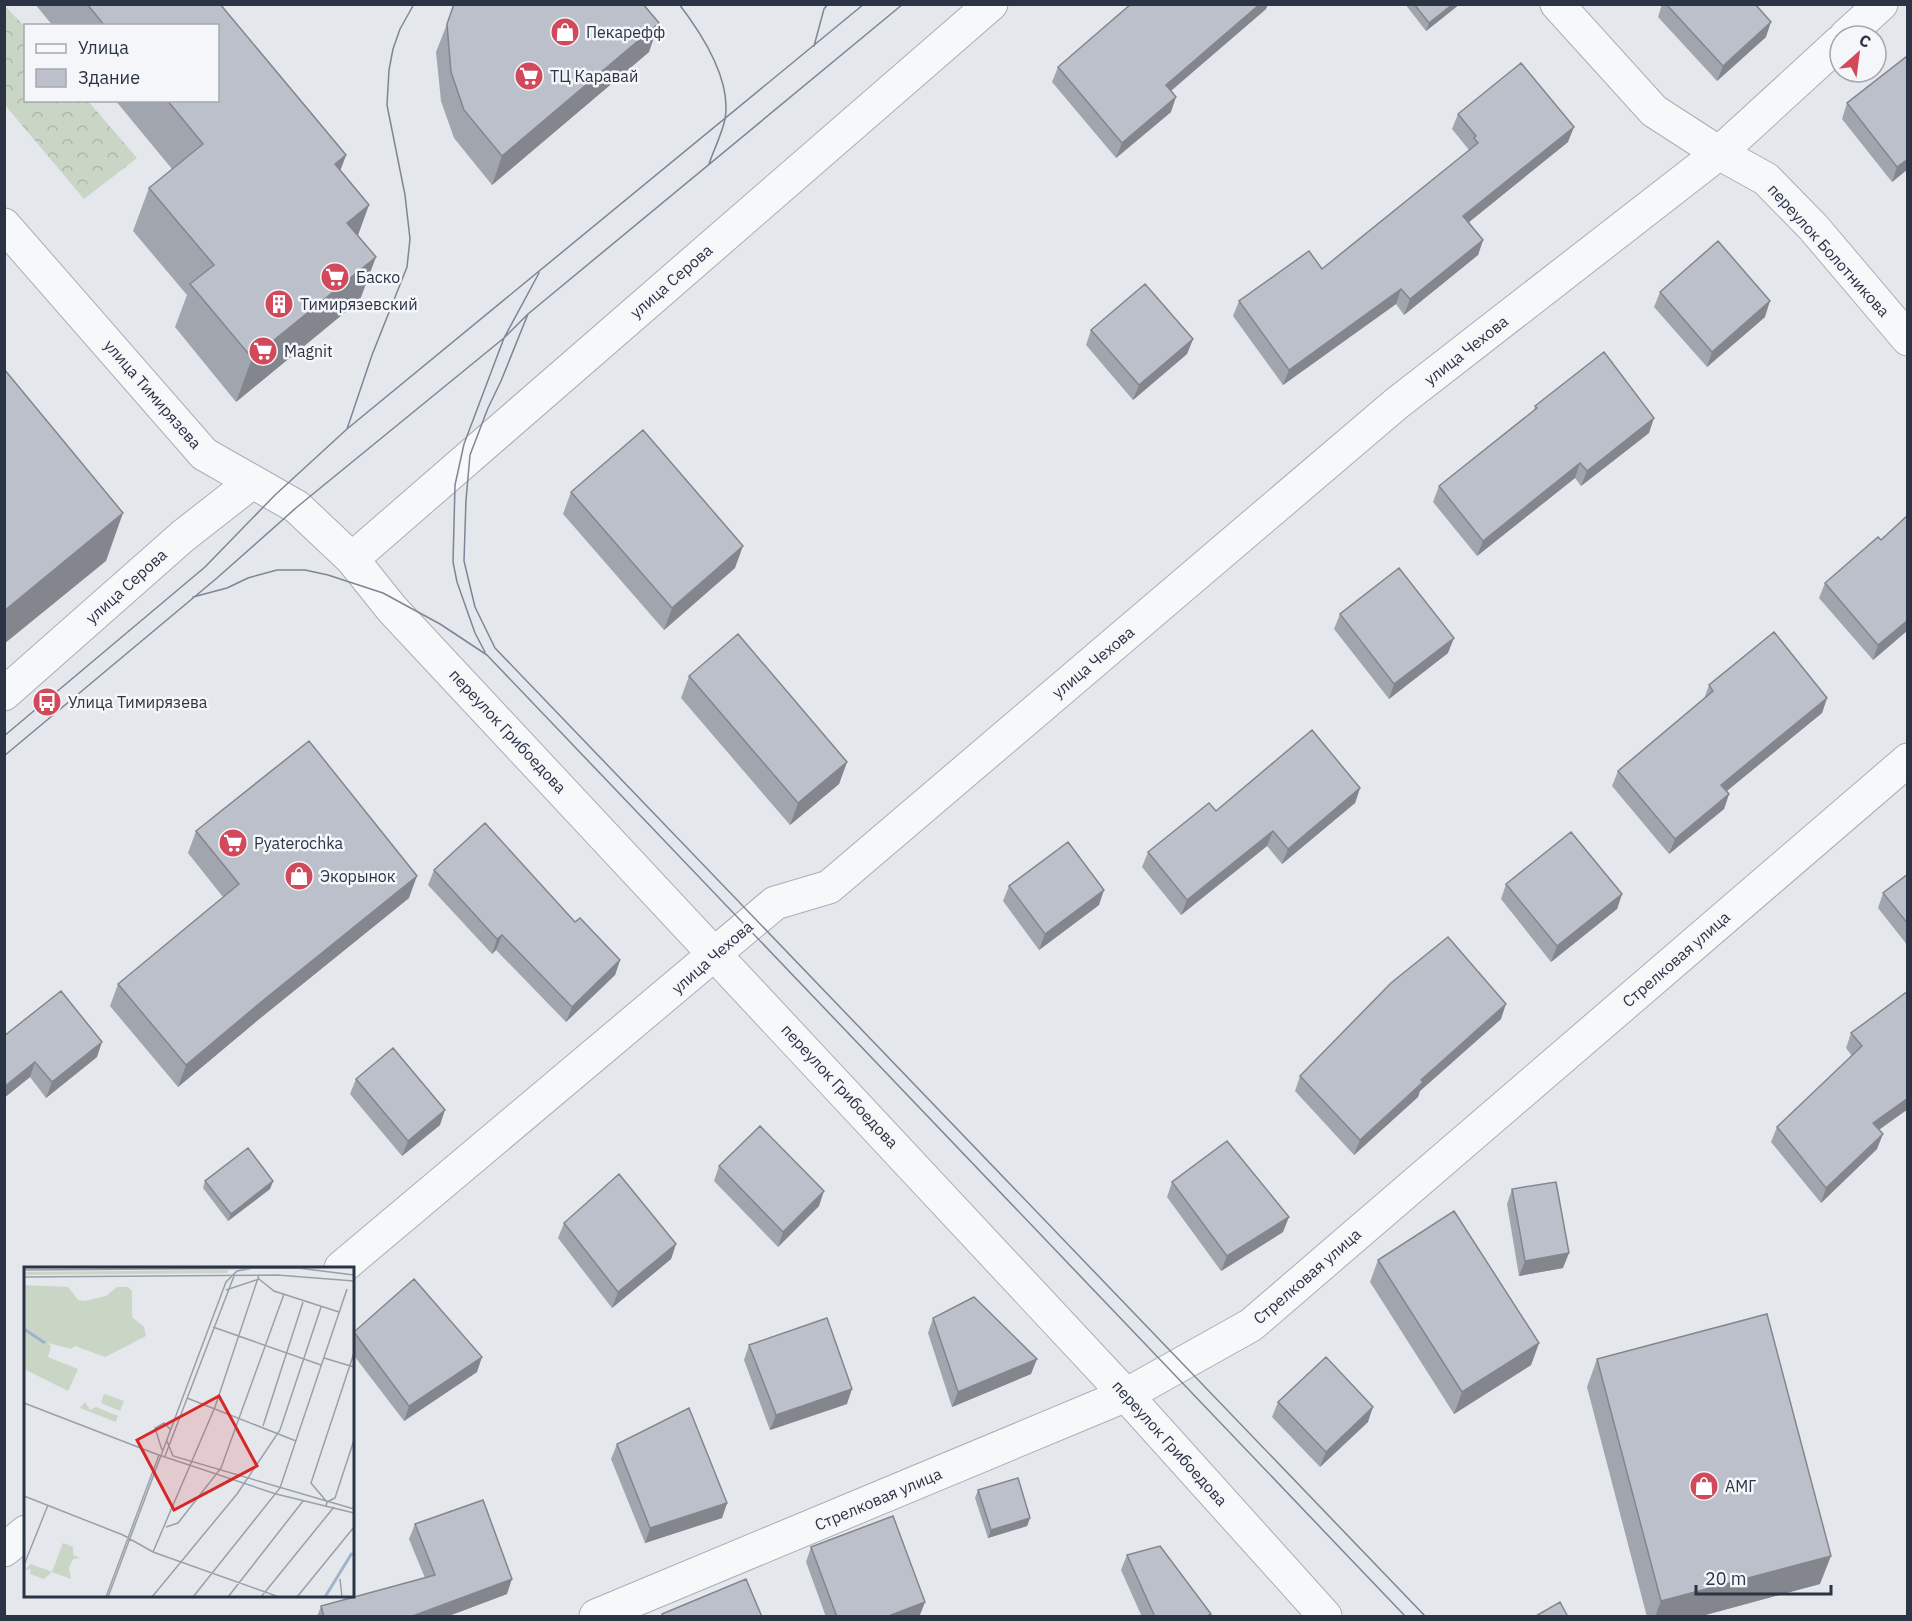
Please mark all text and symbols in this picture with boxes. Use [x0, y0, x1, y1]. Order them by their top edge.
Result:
shop icon: Пекарефф [549, 16, 581, 48]
place label: Пекарефф [586, 22, 665, 42]
legend [24, 24, 219, 102]
north arrow [1828, 24, 1888, 84]
text: С [1856, 29, 1874, 52]
text: Улица [78, 36, 129, 59]
supermarket icon: ТЦ Каравай [513, 60, 545, 92]
text: Здание [78, 66, 140, 89]
place label: ТЦ Каравай [550, 66, 638, 86]
street label: переулок Болотникова [1764, 179, 1894, 321]
street label: улица Серова [626, 240, 717, 322]
supermarket icon: Баско [319, 261, 351, 293]
place label: Баско [356, 267, 400, 287]
building icon: Тимирязевский [263, 288, 295, 320]
place label: Тимирязевский [300, 294, 418, 314]
street label: улица Чехова [1420, 311, 1512, 389]
street label: улица Тимирязева [100, 335, 206, 453]
supermarket icon: Magnit [247, 335, 279, 367]
place label: Magnit [284, 341, 333, 361]
street label: улица Серова [81, 544, 171, 628]
street label: улица Чехова [1048, 621, 1139, 702]
street label: переулок Грибоедова [445, 665, 571, 798]
bus stop icon: Улица Тимирязева [31, 686, 63, 718]
place label: Улица Тимирязева [68, 692, 208, 712]
supermarket icon: Pyaterochka [217, 827, 249, 859]
place label: Pyaterochka [254, 833, 344, 853]
shop icon: Экорынок [283, 860, 315, 892]
place label: Экорынок [320, 866, 396, 886]
street label: Стрелковая улица [1618, 906, 1734, 1011]
street label: улица Чехова [667, 916, 757, 998]
street label: переулок Грибоедова [777, 1020, 903, 1153]
street label: Стрелковая улица [1249, 1223, 1365, 1328]
inset map [24, 1267, 354, 1597]
street label: переулок Грибоедова [1108, 1376, 1232, 1510]
street label: Стрелковая улица [811, 1463, 945, 1535]
shop icon: АМГ [1688, 1470, 1720, 1502]
place label: АМГ [1725, 1476, 1756, 1496]
scale bar [1696, 1558, 1831, 1596]
text: 20 m [1705, 1567, 1747, 1590]

